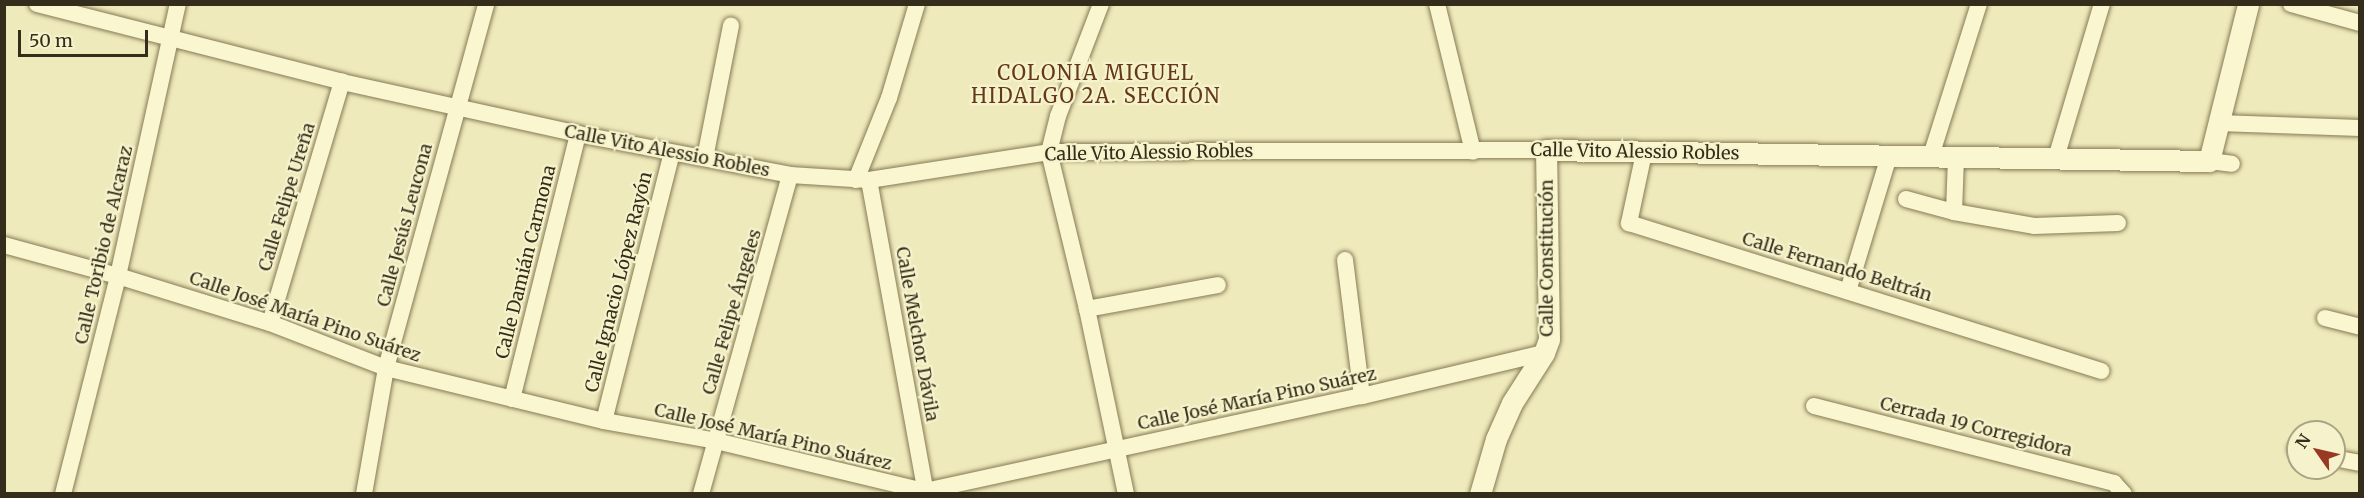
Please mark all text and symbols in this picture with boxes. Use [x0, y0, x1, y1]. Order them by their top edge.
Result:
scale bar [21, 18, 152, 56]
text: 50 m [29, 29, 73, 52]
district label: COLONIA MIGUEL HIDALGO 2A. SECCIÓN [971, 60, 1221, 107]
street label: Calle Felipe Ureña [254, 120, 320, 274]
street label: Calle Vito Alessio Robles [562, 120, 772, 182]
street label: Calle Vito Alessio Robles [1530, 139, 1740, 165]
street label: Calle Vito Alessio Robles [1044, 140, 1254, 166]
street label: Calle Jesús Leucona [373, 141, 437, 309]
street label: Calle Toribio de Alcaraz [71, 144, 137, 346]
street label: Calle Damián Carmona [491, 163, 561, 361]
street label: Calle Ignacio López Rayón [581, 169, 657, 395]
street label: Calle Constitución [1536, 179, 1558, 337]
street label: Calle Felipe Ángeles [698, 227, 766, 397]
street label: Calle Fernando Beltrán [1739, 228, 1935, 306]
street label: Calle Melchor Dávila [891, 245, 943, 423]
street label: Calle José María Pino Suárez [186, 267, 424, 367]
street label: Calle José María Pino Suárez [1136, 363, 1378, 435]
street label: Cerrada 19 Corregidora [1878, 393, 2074, 461]
street label: Calle José María Pino Suárez [652, 399, 894, 475]
north arrow [2286, 420, 2346, 480]
text: N [2291, 430, 2315, 452]

